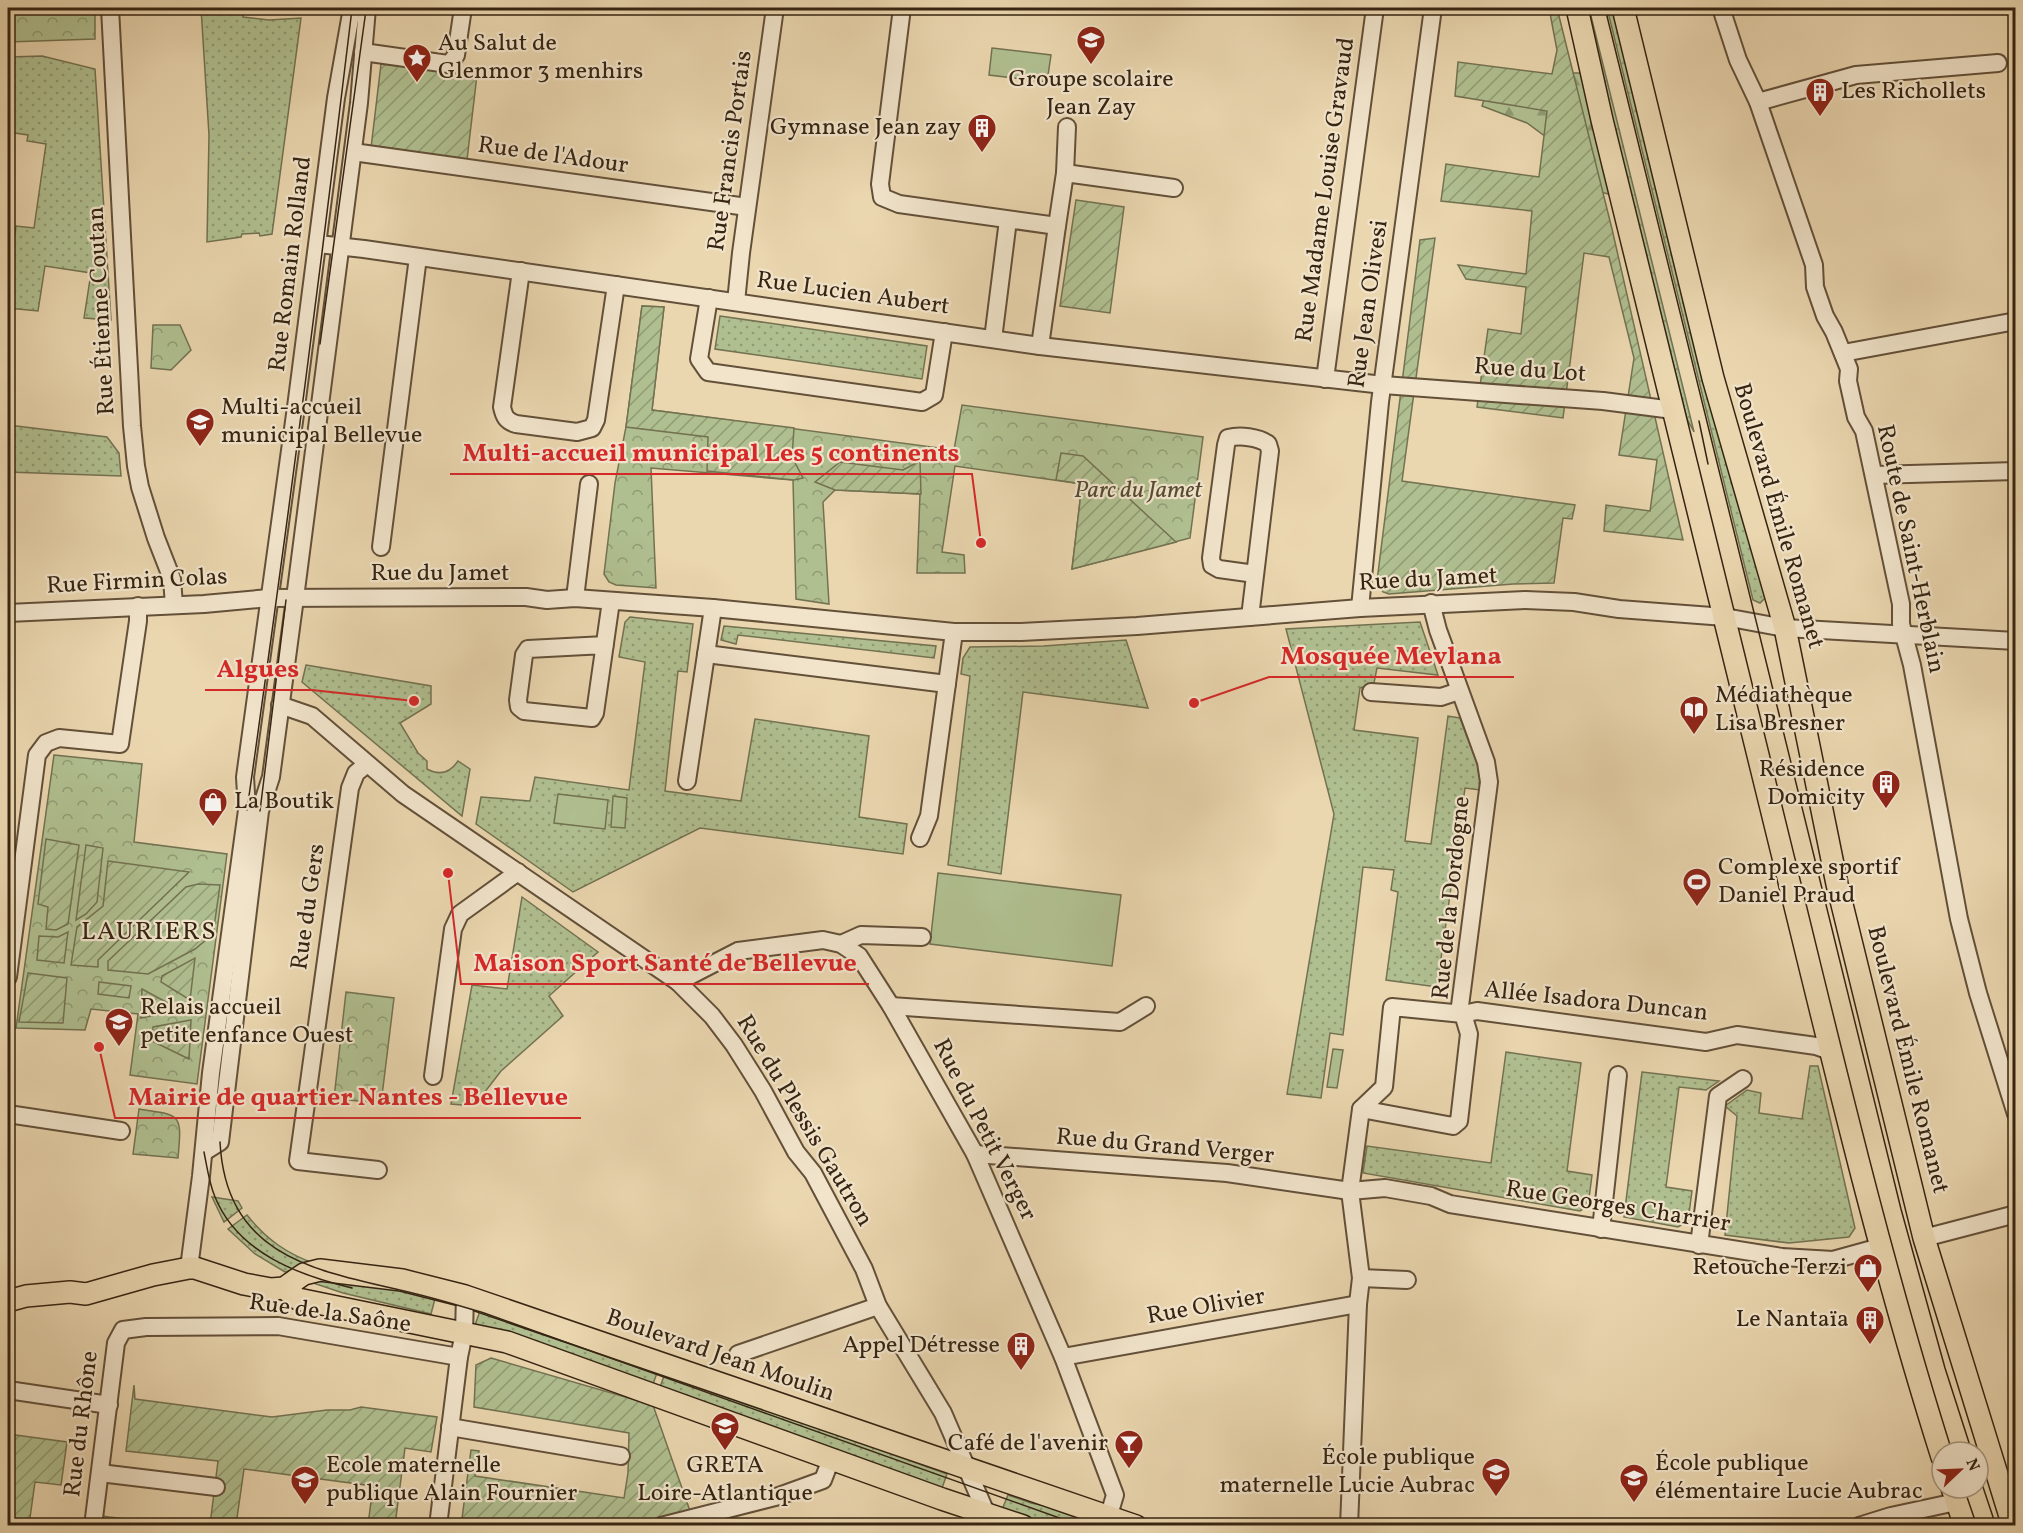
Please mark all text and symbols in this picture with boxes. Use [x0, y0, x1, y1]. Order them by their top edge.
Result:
school or university icon: Groupe scolaire Jean Zay [1075, 24, 1107, 66]
place label: Au Salut de Glenmor 3 menhirs [438, 27, 643, 89]
street label: Rue Madame Louise Gravaud [1288, 35, 1364, 345]
place icon: Au Salut de Glenmor 3 menhirs [401, 42, 433, 84]
street label: Rue Francis Portais [700, 48, 762, 254]
place label: Groupe scolaire Jean Zay [1008, 63, 1174, 125]
place label: Les Richollets [1841, 75, 1986, 109]
building icon: Les Richollets [1804, 76, 1836, 118]
place label: Gymnase Jean zay [770, 111, 961, 145]
building icon: Gymnase Jean zay [966, 112, 998, 154]
street label: Rue de l'Adour [476, 129, 630, 183]
street label: Rue Romain Rolland [261, 154, 321, 374]
street label: Rue Étienne Coutan [80, 206, 124, 416]
street label: Rue Jean Olivesi [1340, 218, 1398, 390]
street label: Rue Lucien Aubert [754, 264, 952, 324]
street label: Rue du Lot [1473, 350, 1587, 392]
street label: Boulevard Émile Romanet [1724, 379, 1832, 653]
place label: Multi-accueil municipal Bellevue [221, 391, 422, 453]
school or university icon: Multi-accueil municipal Bellevue [184, 406, 216, 448]
street label: Route de Saint-Herblain [1867, 422, 1953, 676]
callout: Multi-accueil municipal Les 5 continents [450, 430, 972, 474]
text: Multi-accueil municipal Les 5 continents [462, 436, 960, 472]
park label: Parc du Jamet [1074, 474, 1203, 508]
street label: Rue du Jamet [371, 557, 509, 591]
street label: Rue du Jamet [1358, 559, 1498, 601]
street label: Rue Firmin Colas [46, 560, 228, 604]
callout: Mosquée Mevlana [1269, 633, 1514, 677]
text: Mosquée Mevlana [1280, 639, 1502, 675]
callout: Algues [205, 646, 312, 690]
text: Algues [217, 652, 299, 688]
place label: Médiathèque Lisa Bresner [1715, 679, 1853, 741]
library icon: Médiathèque Lisa Bresner [1678, 694, 1710, 736]
place label: Résidence Domicity [1759, 753, 1865, 815]
building icon: Résidence Domicity [1870, 768, 1902, 810]
place label: La Boutik [234, 785, 334, 819]
shop icon: La Boutik [197, 786, 229, 828]
street label: Rue de la Dordogne [1424, 795, 1480, 1001]
street label: Rue du Gers [283, 842, 335, 972]
place label: Complexe sportif Daniel Praud [1718, 851, 1901, 913]
sports icon: Complexe sportif Daniel Praud [1681, 866, 1713, 908]
district label: LAURIERS [81, 914, 217, 950]
street label: Boulevard Émile Romanet [1857, 923, 1957, 1197]
callout: Maison Sport Santé de Bellevue [461, 940, 869, 984]
text: Maison Sport Santé de Bellevue [473, 946, 857, 982]
street label: Allée Isadora Duncan [1482, 973, 1710, 1031]
place label: Relais accueil petite enfance Ouest [140, 991, 353, 1053]
school or university icon: Relais accueil petite enfance Ouest [103, 1006, 135, 1048]
street label: Rue du Plessis Gautron [727, 1009, 881, 1233]
street label: Rue du Petit Verger [923, 1033, 1045, 1227]
callout: Mairie de quartier Nantes - Bellevue [115, 1074, 581, 1118]
text: Mairie de quartier Nantes - Bellevue [128, 1080, 568, 1116]
street label: Rue du Grand Verger [1055, 1121, 1275, 1173]
street label: Rue Georges Charrier [1503, 1172, 1733, 1242]
place label: Retouche Terzi [1692, 1251, 1847, 1285]
shop icon: Retouche Terzi [1852, 1252, 1884, 1294]
street label: Rue Olivier [1144, 1280, 1268, 1334]
street label: Rue de la Saône [247, 1286, 413, 1342]
street label: Boulevard Jean Moulin [601, 1301, 839, 1411]
place label: Le Nantaïa [1736, 1303, 1849, 1337]
building icon: Le Nantaïa [1854, 1304, 1886, 1346]
place label: Appel Détresse [843, 1329, 1000, 1363]
building icon: Appel Détresse [1005, 1330, 1037, 1372]
street label: Rue du Rhône [56, 1349, 108, 1499]
school or university icon: GRETA Loire-Atlantique [709, 1410, 741, 1452]
place label: Café de l'avenir [948, 1427, 1108, 1461]
bar icon: Café de l'avenir [1113, 1428, 1145, 1470]
north arrow [1930, 1440, 1990, 1500]
place label: École publique maternelle Lucie Aubrac [1219, 1441, 1475, 1503]
place label: École publique élémentaire Lucie Aubrac [1655, 1447, 1923, 1509]
place label: Ecole maternelle publique Alain Fournier [326, 1449, 577, 1511]
place label: GRETA Loire-Atlantique [637, 1449, 813, 1511]
text: N [1960, 1455, 1985, 1475]
school or university icon: École publique maternelle Lucie Aubrac [1480, 1456, 1512, 1498]
school or university icon: École publique élémentaire Lucie Aubrac [1618, 1462, 1650, 1504]
school or university icon: Ecole maternelle publique Alain Fournier [289, 1464, 321, 1506]

